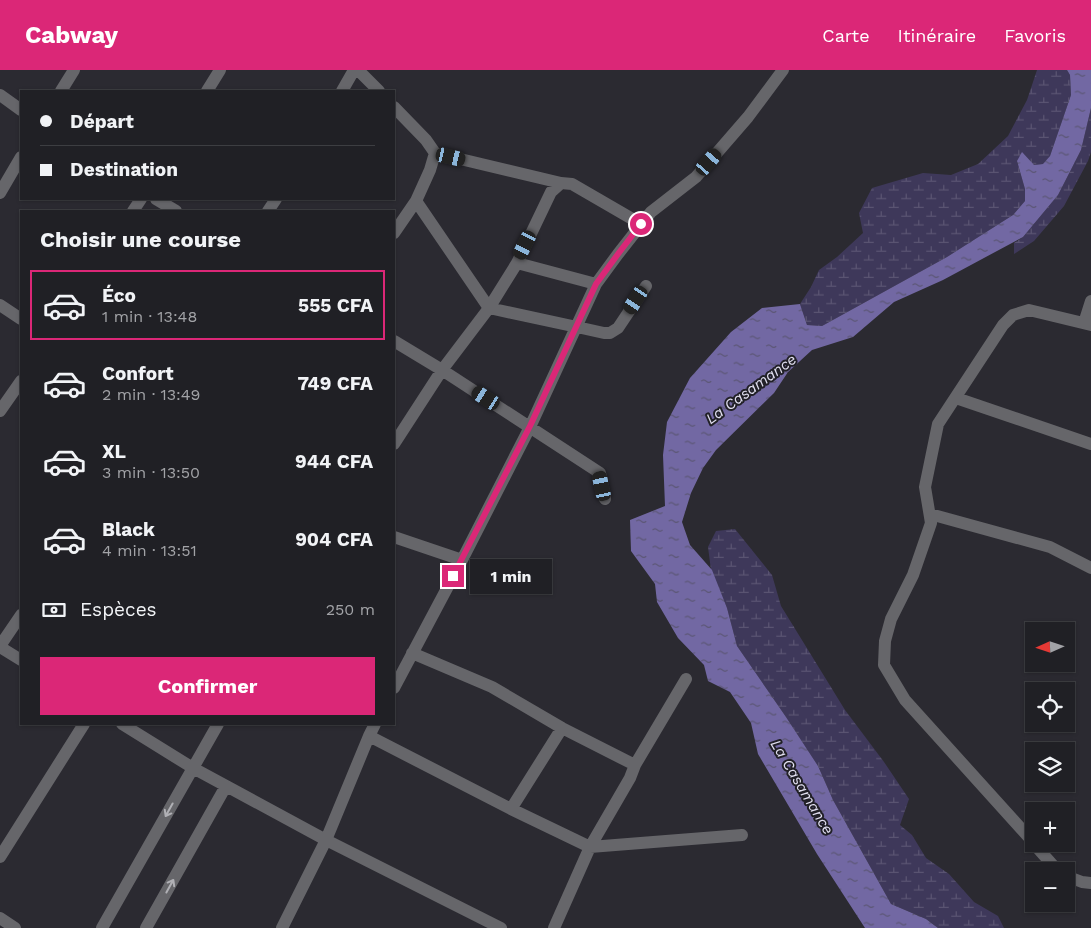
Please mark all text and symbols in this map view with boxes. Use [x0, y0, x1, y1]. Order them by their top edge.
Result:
text: Cabway [25, 21, 118, 49]
text: Carte [822, 25, 870, 46]
text: Itinéraire [898, 25, 976, 46]
text: Favoris [1004, 25, 1066, 46]
text: Départ [70, 110, 134, 133]
car [434, 146, 467, 168]
car [693, 146, 724, 178]
text: Destination [70, 158, 178, 181]
route start [630, 213, 652, 235]
text: Choisir une course [40, 227, 241, 252]
car [511, 228, 538, 262]
icon: car [42, 283, 87, 328]
car [621, 283, 650, 317]
text: Éco [102, 284, 136, 307]
text: 555 CFA [298, 294, 373, 317]
text: 1 min · 13:48 [102, 307, 197, 326]
water label: La Casamance [702, 350, 800, 428]
icon: car [42, 361, 87, 406]
text: Confort [102, 362, 173, 385]
text: 749 CFA [297, 372, 373, 395]
car [469, 384, 502, 412]
text: 2 min · 13:49 [102, 385, 200, 404]
icon: car [42, 439, 87, 484]
text: XL [102, 440, 126, 463]
text: 944 CFA [295, 450, 373, 473]
text: 3 min · 13:50 [102, 463, 200, 482]
car [591, 470, 612, 502]
icon: car [42, 517, 87, 562]
text: Black [102, 518, 155, 541]
text: 904 CFA [295, 528, 373, 551]
text: 4 min · 13:51 [102, 541, 197, 560]
callout: 1 min [470, 558, 553, 594]
route end [442, 565, 464, 587]
text: 1 min [490, 567, 532, 586]
icon: cash [40, 596, 68, 624]
text: Espèces [80, 598, 157, 621]
text: 250 m [326, 600, 375, 619]
north arrow [1025, 622, 1075, 672]
map controls [1025, 622, 1075, 912]
button: Confirmer [40, 657, 375, 715]
button: locate [1025, 682, 1075, 732]
water label: La Casamance [767, 736, 837, 838]
button: layers [1025, 742, 1075, 792]
one-way arrow [163, 802, 173, 817]
button: + [1025, 802, 1075, 852]
button: − [1025, 862, 1075, 912]
one-way arrow [165, 879, 175, 893]

